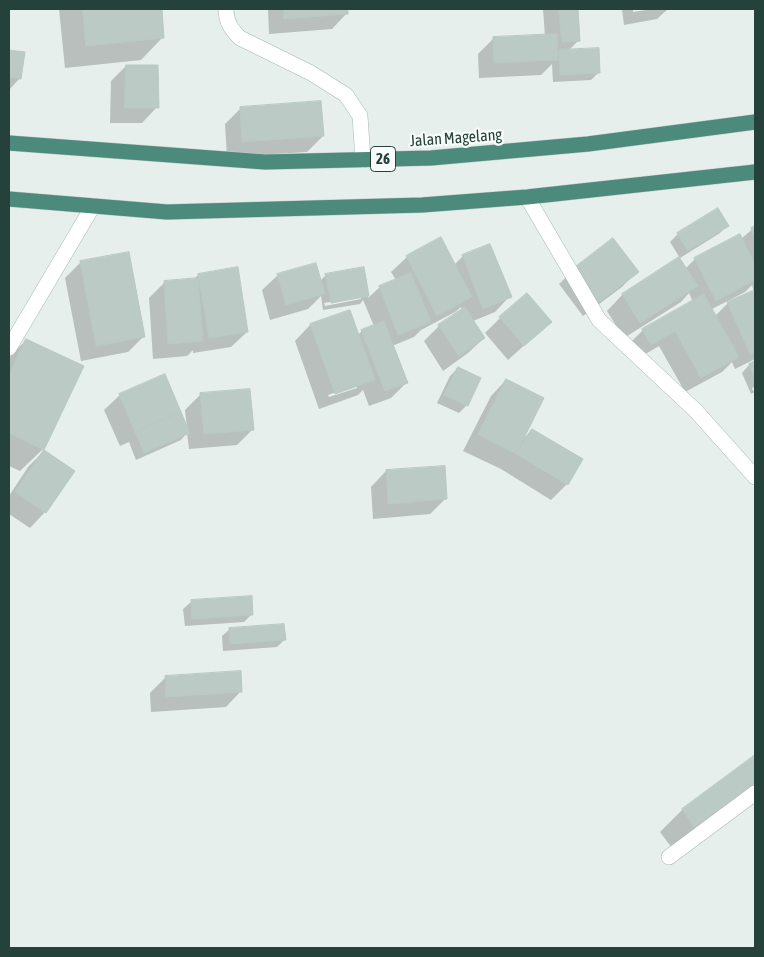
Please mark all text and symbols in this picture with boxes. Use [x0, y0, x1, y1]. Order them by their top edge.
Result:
street label: Jalan Magelang [409, 125, 503, 151]
road number: 26 [370, 146, 396, 172]

